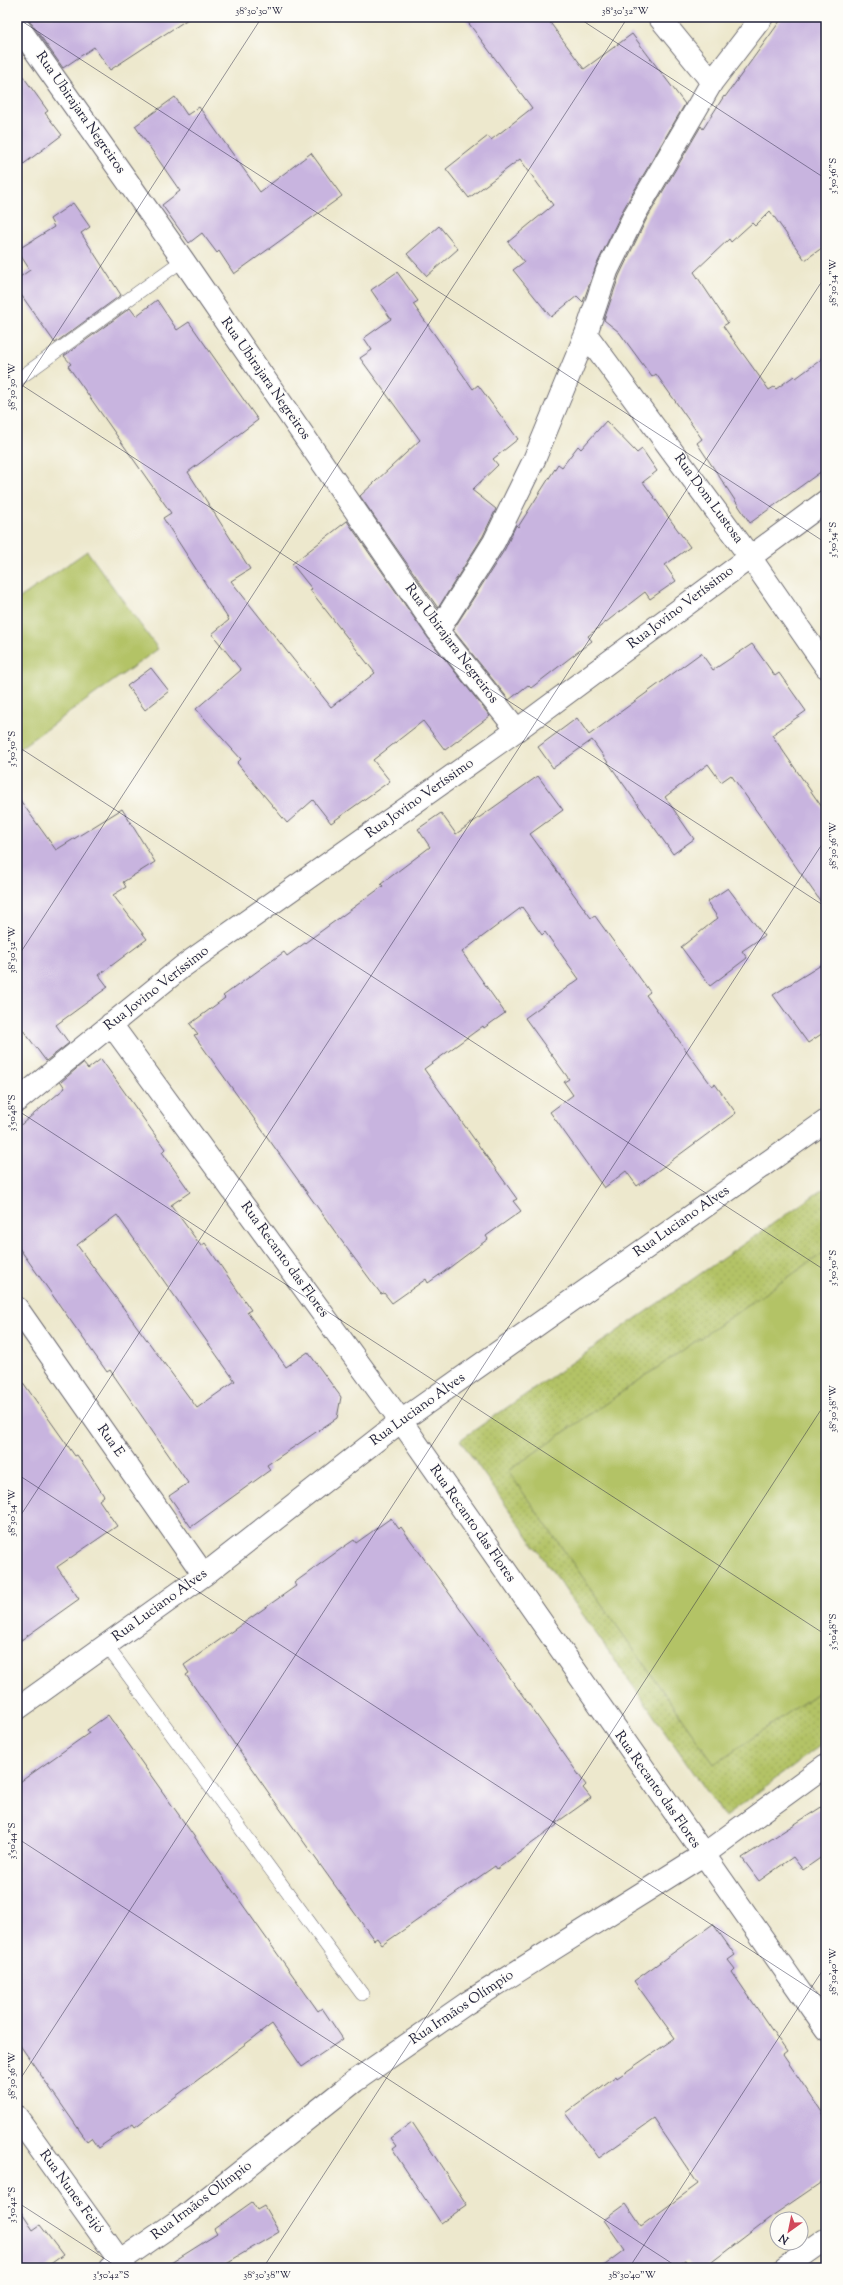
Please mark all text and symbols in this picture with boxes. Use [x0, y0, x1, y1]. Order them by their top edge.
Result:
text: 38°30'30"W [235, 4, 283, 19]
text: 38°30'32"W [601, 4, 649, 19]
street label: Rua Ubirajara Negreiros [30, 48, 130, 178]
text: 3°50'56"S [826, 158, 841, 194]
text: 38°30'34"W [826, 259, 841, 307]
street label: Rua Ubirajara Negreiros [215, 314, 315, 444]
text: 38°30'30"W [5, 363, 20, 411]
street label: Rua Dom Lustosa [669, 450, 748, 549]
text: 3°50'54"S [826, 522, 841, 558]
street label: Rua Jovino Veríssimo [624, 561, 739, 655]
street label: Rua Ubirajara Negreiros [399, 580, 503, 708]
text: 3°50'50"S [5, 731, 20, 767]
street label: Rua Jovino Veríssimo [362, 754, 479, 844]
text: 38°30'36"W [826, 822, 841, 870]
text: 38°30'32"W [5, 926, 20, 974]
street label: Rua Jovino Veríssimo [100, 941, 214, 1036]
text: 3°50'48"S [5, 1095, 20, 1131]
street label: Rua Luciano Alves [630, 1181, 734, 1263]
street label: Rua Recanto das Flores [235, 1198, 333, 1322]
text: 3°50'50"S [826, 1250, 841, 1286]
street label: Rua Luciano Alves [366, 1369, 470, 1451]
text: 38°30'38"W [826, 1385, 841, 1433]
street label: Rua E [92, 1421, 129, 1462]
street label: Rua Recanto das Flores [424, 1461, 520, 1587]
text: 38°30'34"W [5, 1489, 20, 1537]
street label: Rua Luciano Alves [108, 1565, 212, 1647]
text: 3°50'48"S [826, 1614, 841, 1650]
street label: Rua Recanto das Flores [609, 1727, 705, 1853]
text: 3°50'44"S [5, 1823, 20, 1859]
text: 38°30'40"W [826, 1948, 841, 1996]
street label: Rua Irmãos Olímpio [406, 1966, 518, 2050]
text: 38°30'36"W [5, 2052, 20, 2100]
street label: Rua Nunes Feijó [34, 2146, 108, 2238]
street label: Rua Irmãos Olímpio [147, 2156, 257, 2246]
text: 3°50'42"S [5, 2187, 20, 2223]
north arrow [769, 2211, 809, 2251]
text: N [776, 2229, 793, 2248]
text: 3°50'42"S [93, 2268, 129, 2283]
text: 38°30'38"W [243, 2268, 291, 2283]
text: 38°30'40"W [608, 2268, 656, 2283]

